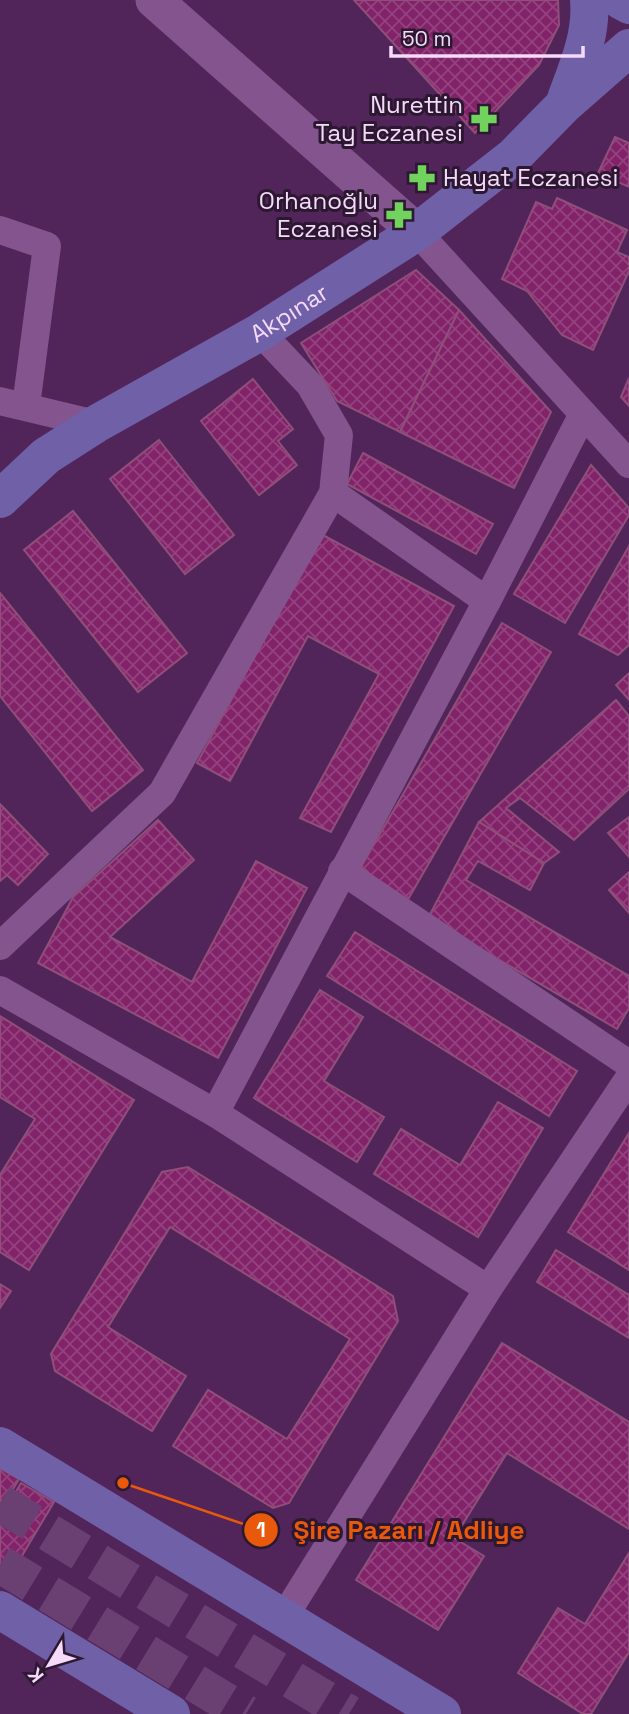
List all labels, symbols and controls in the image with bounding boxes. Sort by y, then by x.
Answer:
scale bar [391,14,584,58]
text: 50 m [402,25,452,52]
place label: Nurettin Tay Eczanesi [316,89,463,148]
pharmacy icon: Nurettin Tay Eczanesi [469,104,499,134]
place label: Hayat Eczanesi [443,162,618,193]
pharmacy icon: Hayat Eczanesi [407,163,437,193]
place label: Orhanoğlu Eczanesi [259,185,378,244]
pharmacy icon: Orhanoğlu Eczanesi [384,200,414,230]
street label: Akpınar [244,277,334,349]
callout: Şire Pazarı / Adliye [244,1506,538,1553]
text: Şire Pazarı / Adliye [293,1513,525,1547]
text: 1 [256,1516,266,1543]
north arrow [14,1630,84,1700]
text: K [22,1663,50,1688]

